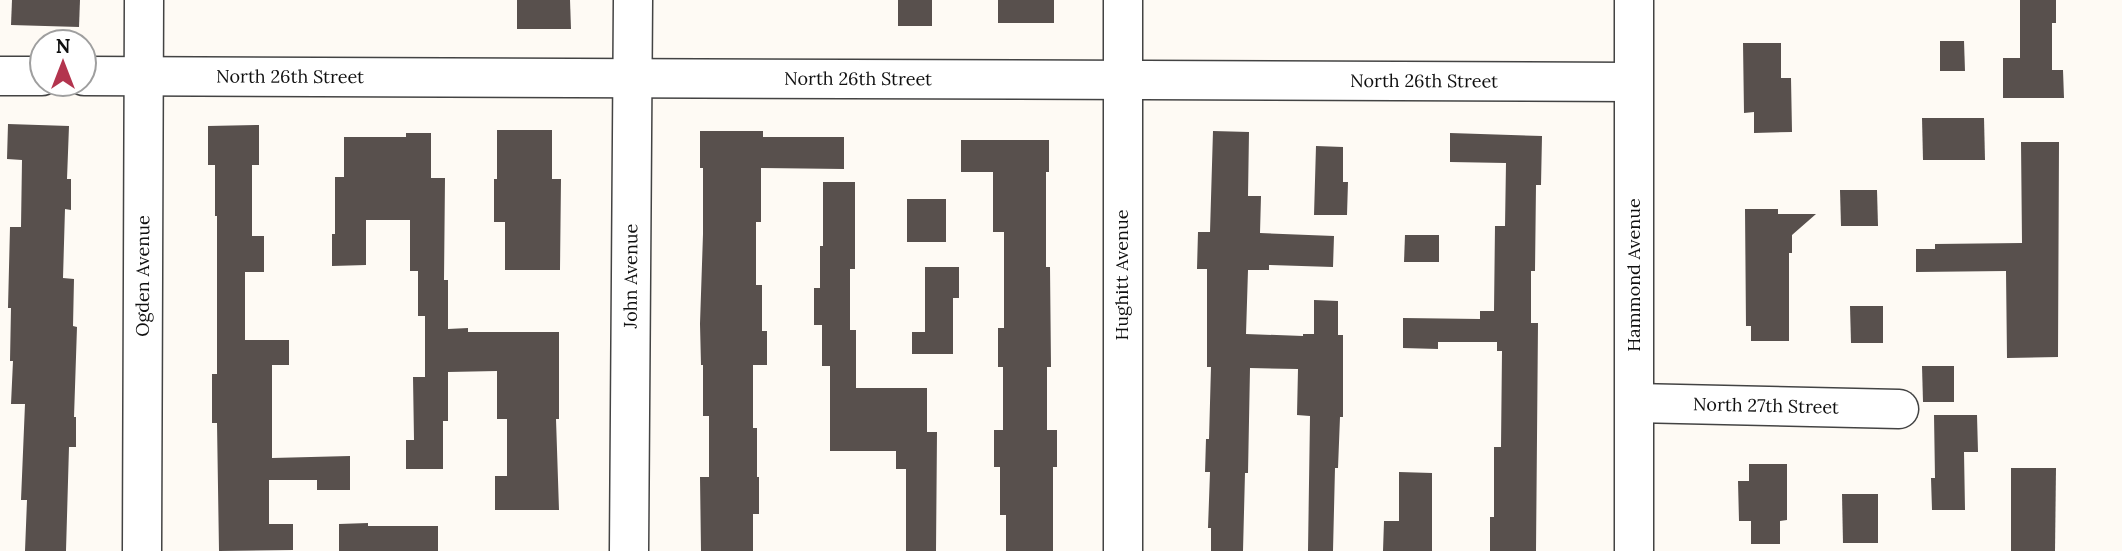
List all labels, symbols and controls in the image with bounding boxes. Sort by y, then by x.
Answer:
north arrow [28,28,98,98]
text: N [56,34,71,58]
street label: North 26th Street [216,65,364,88]
street label: North 26th Street [784,67,932,90]
street label: North 26th Street [1350,69,1498,92]
street label: Hammond Avenue [1622,198,1645,352]
street label: Hughitt Avenue [1110,209,1133,340]
street label: Ogden Avenue [131,215,154,337]
street label: John Avenue [619,223,642,329]
street label: North 27th Street [1693,392,1839,419]

